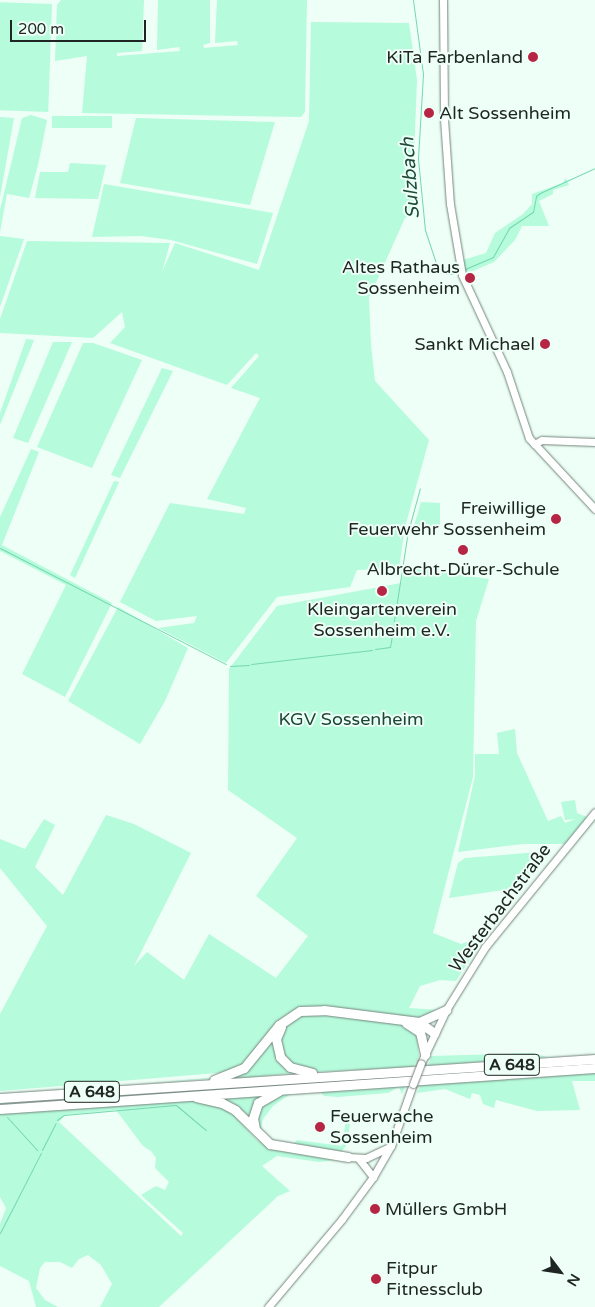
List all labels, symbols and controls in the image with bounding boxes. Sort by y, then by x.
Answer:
scale bar [12,10,149,42]
text: 200 m [18,20,64,38]
place label: KiTa Farbenland [386,46,523,68]
marker: KiTa Farbenland [527,51,539,63]
place label: Alt Sossenheim [439,102,571,124]
marker: Alt Sossenheim [423,107,435,119]
water label: Sulzbach [397,136,425,220]
place label: Altes Rathaus Sossenheim [342,257,460,300]
marker: Altes Rathaus Sossenheim [464,272,476,284]
place label: Sankt Michael [414,333,535,355]
marker: Sankt Michael [539,338,551,350]
place label: Freiwillige Feuerwehr Sossenheim [348,498,546,540]
marker: Freiwillige Feuerwehr Sossenheim [550,513,562,525]
marker: Albrecht-Dürer-Schule [457,544,469,556]
place label: Albrecht-Dürer-Schule [367,558,559,580]
marker: Kleingartenverein Sossenheim e.V. [376,585,388,597]
place label: Kleingartenverein Sossenheim e.V. [307,599,457,642]
park label: KGV Sossenheim [279,708,423,730]
street label: Westerbachstraße [445,839,555,977]
road number: A 648 [483,1052,541,1078]
road number: A 648 [63,1078,121,1106]
place label: Feuerwache Sossenheim [330,1106,433,1148]
marker: Feuerwache Sossenheim [314,1121,326,1133]
place label: Müllers GmbH [385,1198,507,1220]
marker: Müllers GmbH [369,1203,381,1215]
north arrow [535,1247,585,1297]
place label: Fitpur Fitnessclub [386,1258,483,1300]
text: N [563,1271,583,1289]
marker: Fitpur Fitnessclub [370,1273,382,1285]

